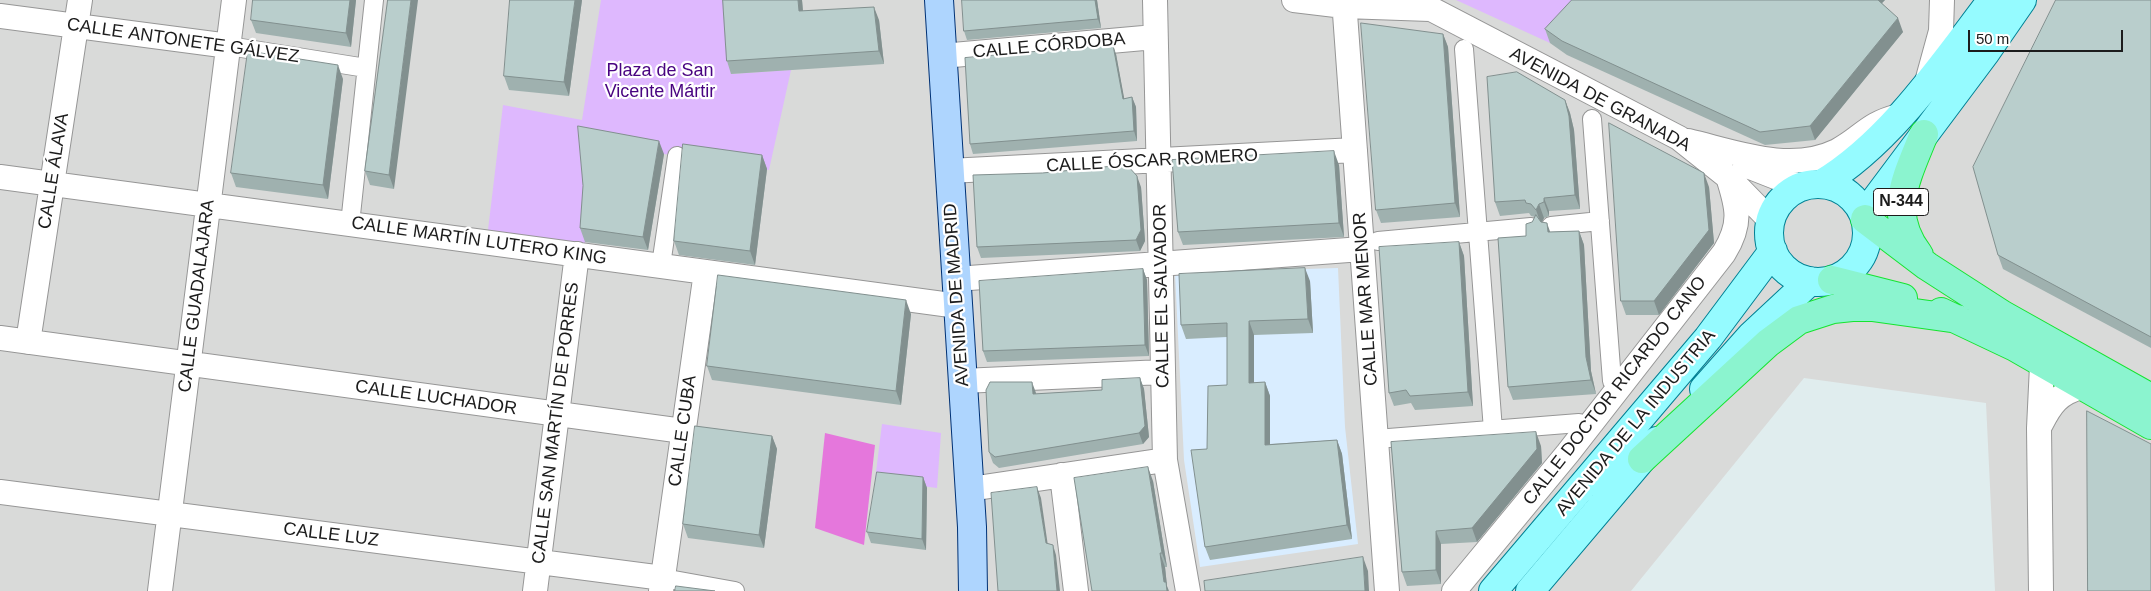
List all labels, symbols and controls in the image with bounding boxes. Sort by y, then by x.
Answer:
street label: CALLE ANTONETE GÁLVEZ [65,14,301,68]
scale bar [1971,20,2126,52]
street label: CALLE CÓRDOBA [972,29,1126,63]
text: 50 m [1976,30,2009,47]
street label: AVENIDA DE GRANADA [1506,43,1694,157]
park label: Plaza de San Vicente Mártir [605,60,715,102]
street label: CALLE ÁLAVA [34,111,74,231]
street label: CALLE ÓSCAR ROMERO [1046,145,1258,177]
road number: N-344 [1874,188,1928,216]
street label: CALLE GUADALAJARA [174,198,220,394]
street label: AVENIDA DE MADRID [940,203,974,387]
street label: CALLE EL SALVADOR [1150,204,1174,388]
street label: CALLE MAR MENOR [1349,211,1383,387]
street label: CALLE MARTÍN LUTERO KING [350,212,608,270]
street label: CALLE DOCTOR RICARDO CANO [1519,272,1711,510]
street label: CALLE SAN MARTÍN DE PORRES [528,281,584,565]
street label: AVENIDA DE LA INDUSTRIA [1552,325,1720,521]
street label: CALLE CUBA [665,374,701,488]
street label: CALLE LUCHADOR [354,376,518,420]
street label: CALLE LUZ [282,518,380,552]

